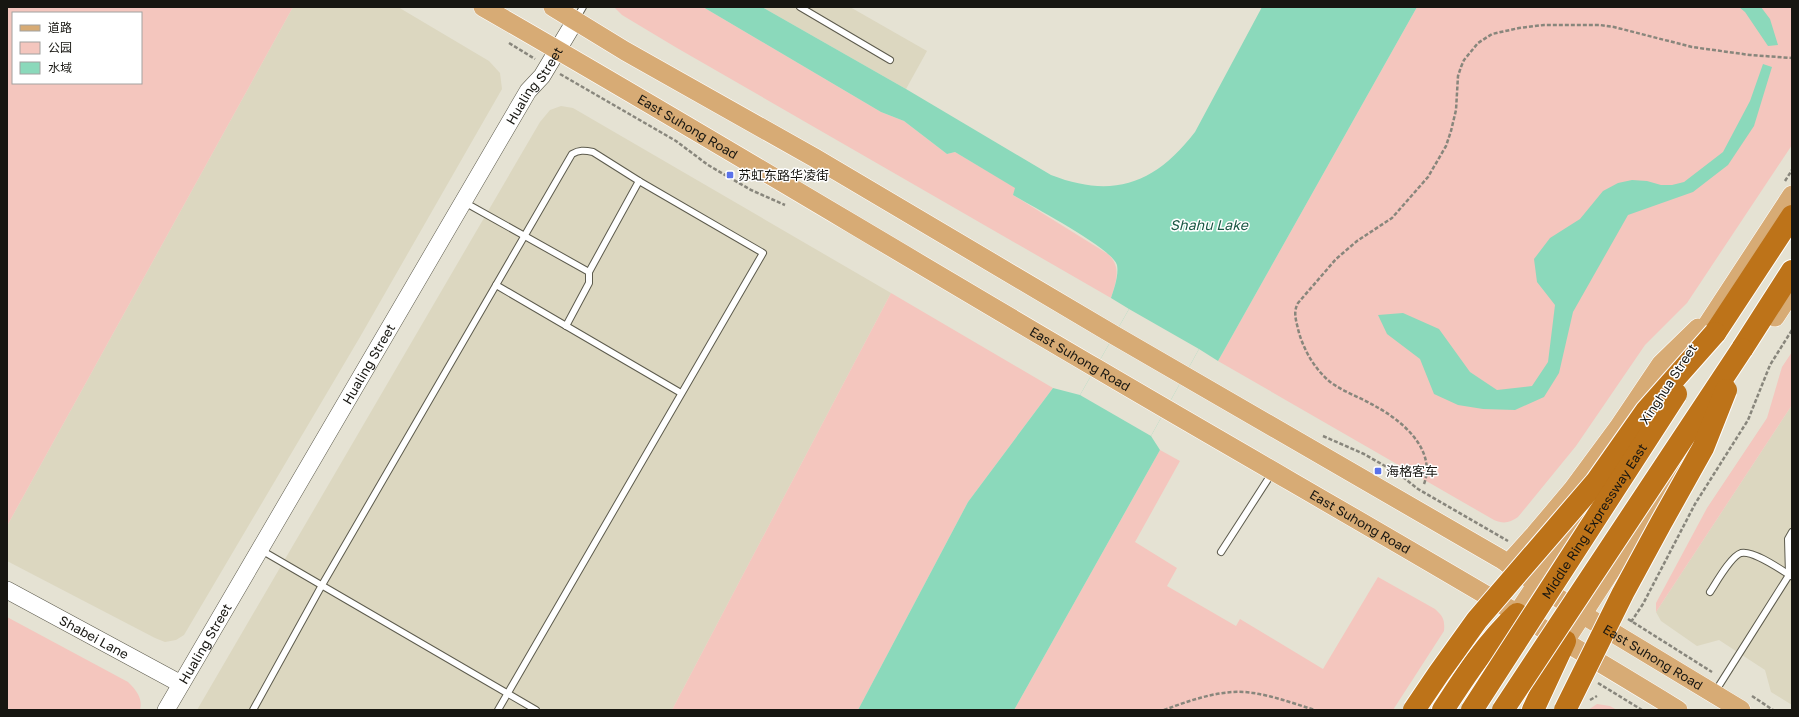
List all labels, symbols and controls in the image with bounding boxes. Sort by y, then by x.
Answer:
legend [12,12,142,84]
text: 道路 [48,20,72,35]
text: 公园 [48,40,72,55]
street label: Hualing Street [502,44,566,127]
text: 水域 [48,60,72,75]
street label: East Suhong Road [635,91,741,162]
place label: 苏虹东路华凌街 [738,167,829,183]
marker: 苏虹东路华凌街 [725,170,735,180]
water label: Shahu Lake [1170,216,1249,233]
street label: Hualing Street [339,321,398,407]
street label: East Suhong Road [1027,323,1133,394]
street label: Xinghua Street [1636,341,1700,427]
street label: Middle Ring Expressway East [1538,440,1650,602]
place label: 海格客车 [1386,463,1438,479]
marker: 海格客车 [1373,466,1383,476]
street label: East Suhong Road [1307,486,1413,557]
street label: Hualing Street [175,600,235,687]
street label: Shabei Lane [57,612,132,662]
street label: East Suhong Road [1600,621,1706,693]

